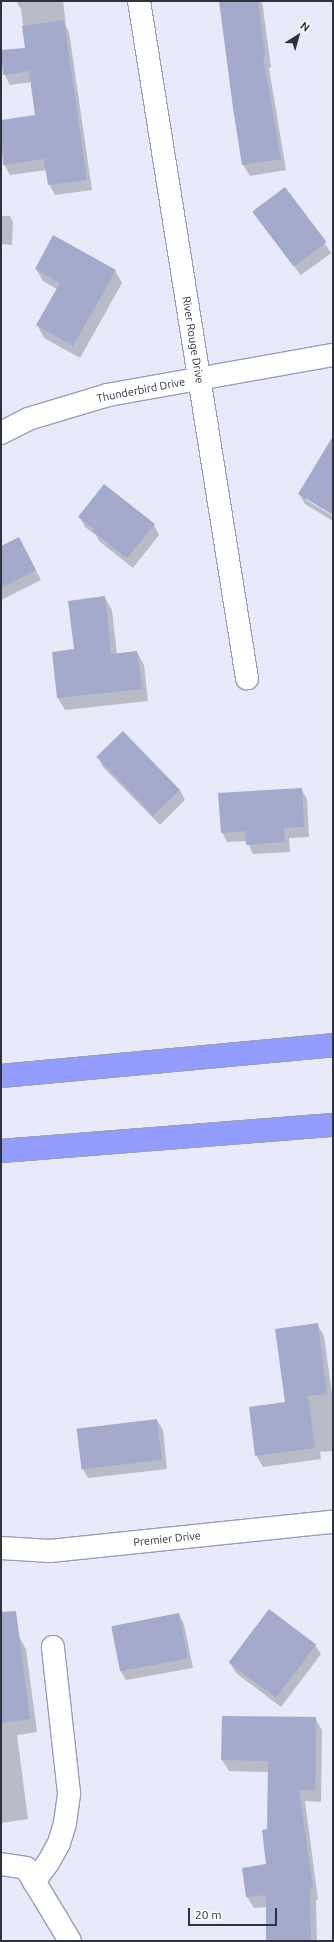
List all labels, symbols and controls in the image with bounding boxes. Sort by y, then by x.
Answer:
north arrow [278,16,318,56]
text: N [298,19,312,34]
street label: River Rouge Drive [180,295,206,385]
street label: Thunderbird Drive [96,375,186,405]
street label: Premier Drive [133,1529,201,1549]
scale bar [190,1900,279,1926]
text: 20 m [195,1908,222,1921]

